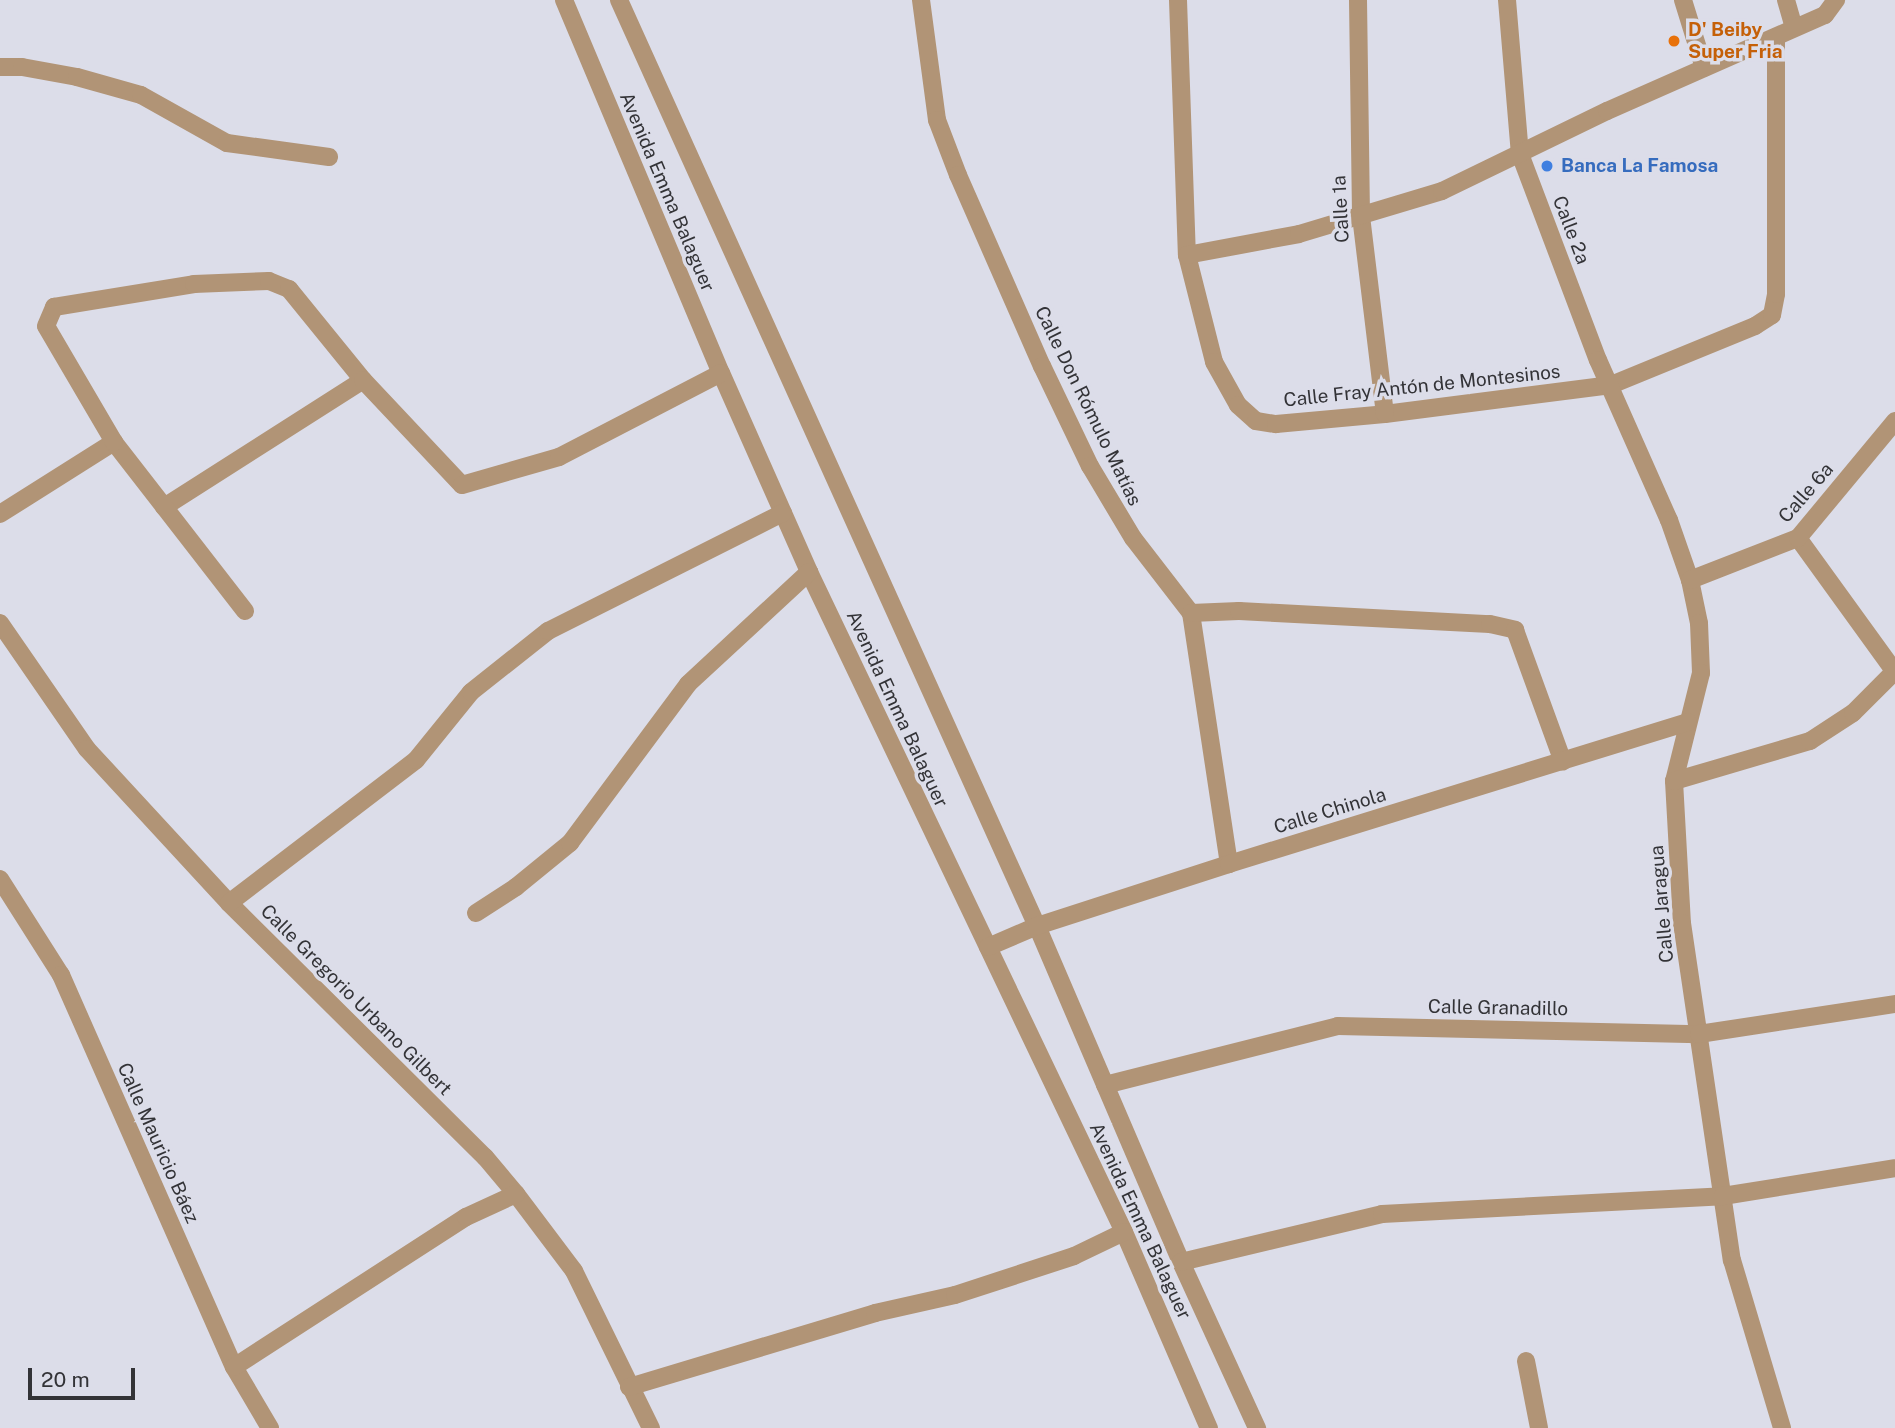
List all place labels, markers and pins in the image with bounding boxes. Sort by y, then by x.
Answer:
place label: D' Beiby Super Fria [1688,19,1782,63]
marker: D' Beiby Super Fria [1666,33,1682,49]
place label: Banca La Famosa [1561,155,1718,177]
marker: Banca La Famosa [1539,158,1555,174]

